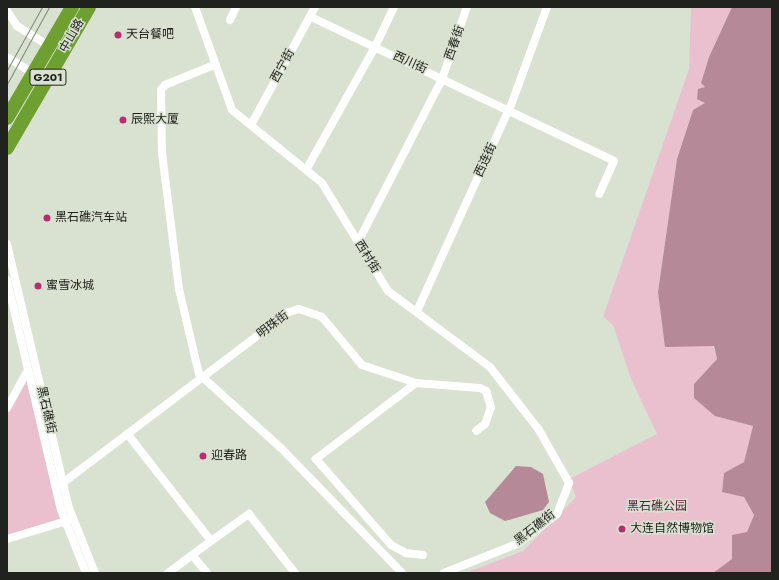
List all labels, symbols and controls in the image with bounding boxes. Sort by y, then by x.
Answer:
street label: 中山路 [57,17,87,55]
street label: 西春街 [442,24,468,62]
place label: 天台餐吧 [126,28,174,42]
marker: 天台餐吧 [113,30,123,40]
street label: 西宁街 [268,47,298,85]
street label: 西川街 [391,49,429,77]
road number: G201 [29,68,67,86]
place label: 辰熙大厦 [131,113,179,127]
marker: 辰熙大厦 [118,115,128,125]
street label: 西连街 [472,141,500,179]
place label: 黑石礁汽车站 [55,211,127,225]
marker: 黑石礁汽车站 [42,213,52,223]
street label: 西村街 [351,238,383,276]
place label: 蜜雪冰城 [46,279,94,293]
marker: 蜜雪冰城 [33,281,43,291]
street label: 明珠街 [254,308,292,342]
street label: 黑石礁街 [34,385,58,435]
place label: 迎春路 [211,449,247,463]
marker: 迎春路 [198,451,208,461]
park label: 黑石礁公园 [627,500,687,514]
street label: 黑石礁街 [512,508,558,548]
place label: 大连自然博物馆 [630,522,714,536]
marker: 大连自然博物馆 [617,524,627,534]

